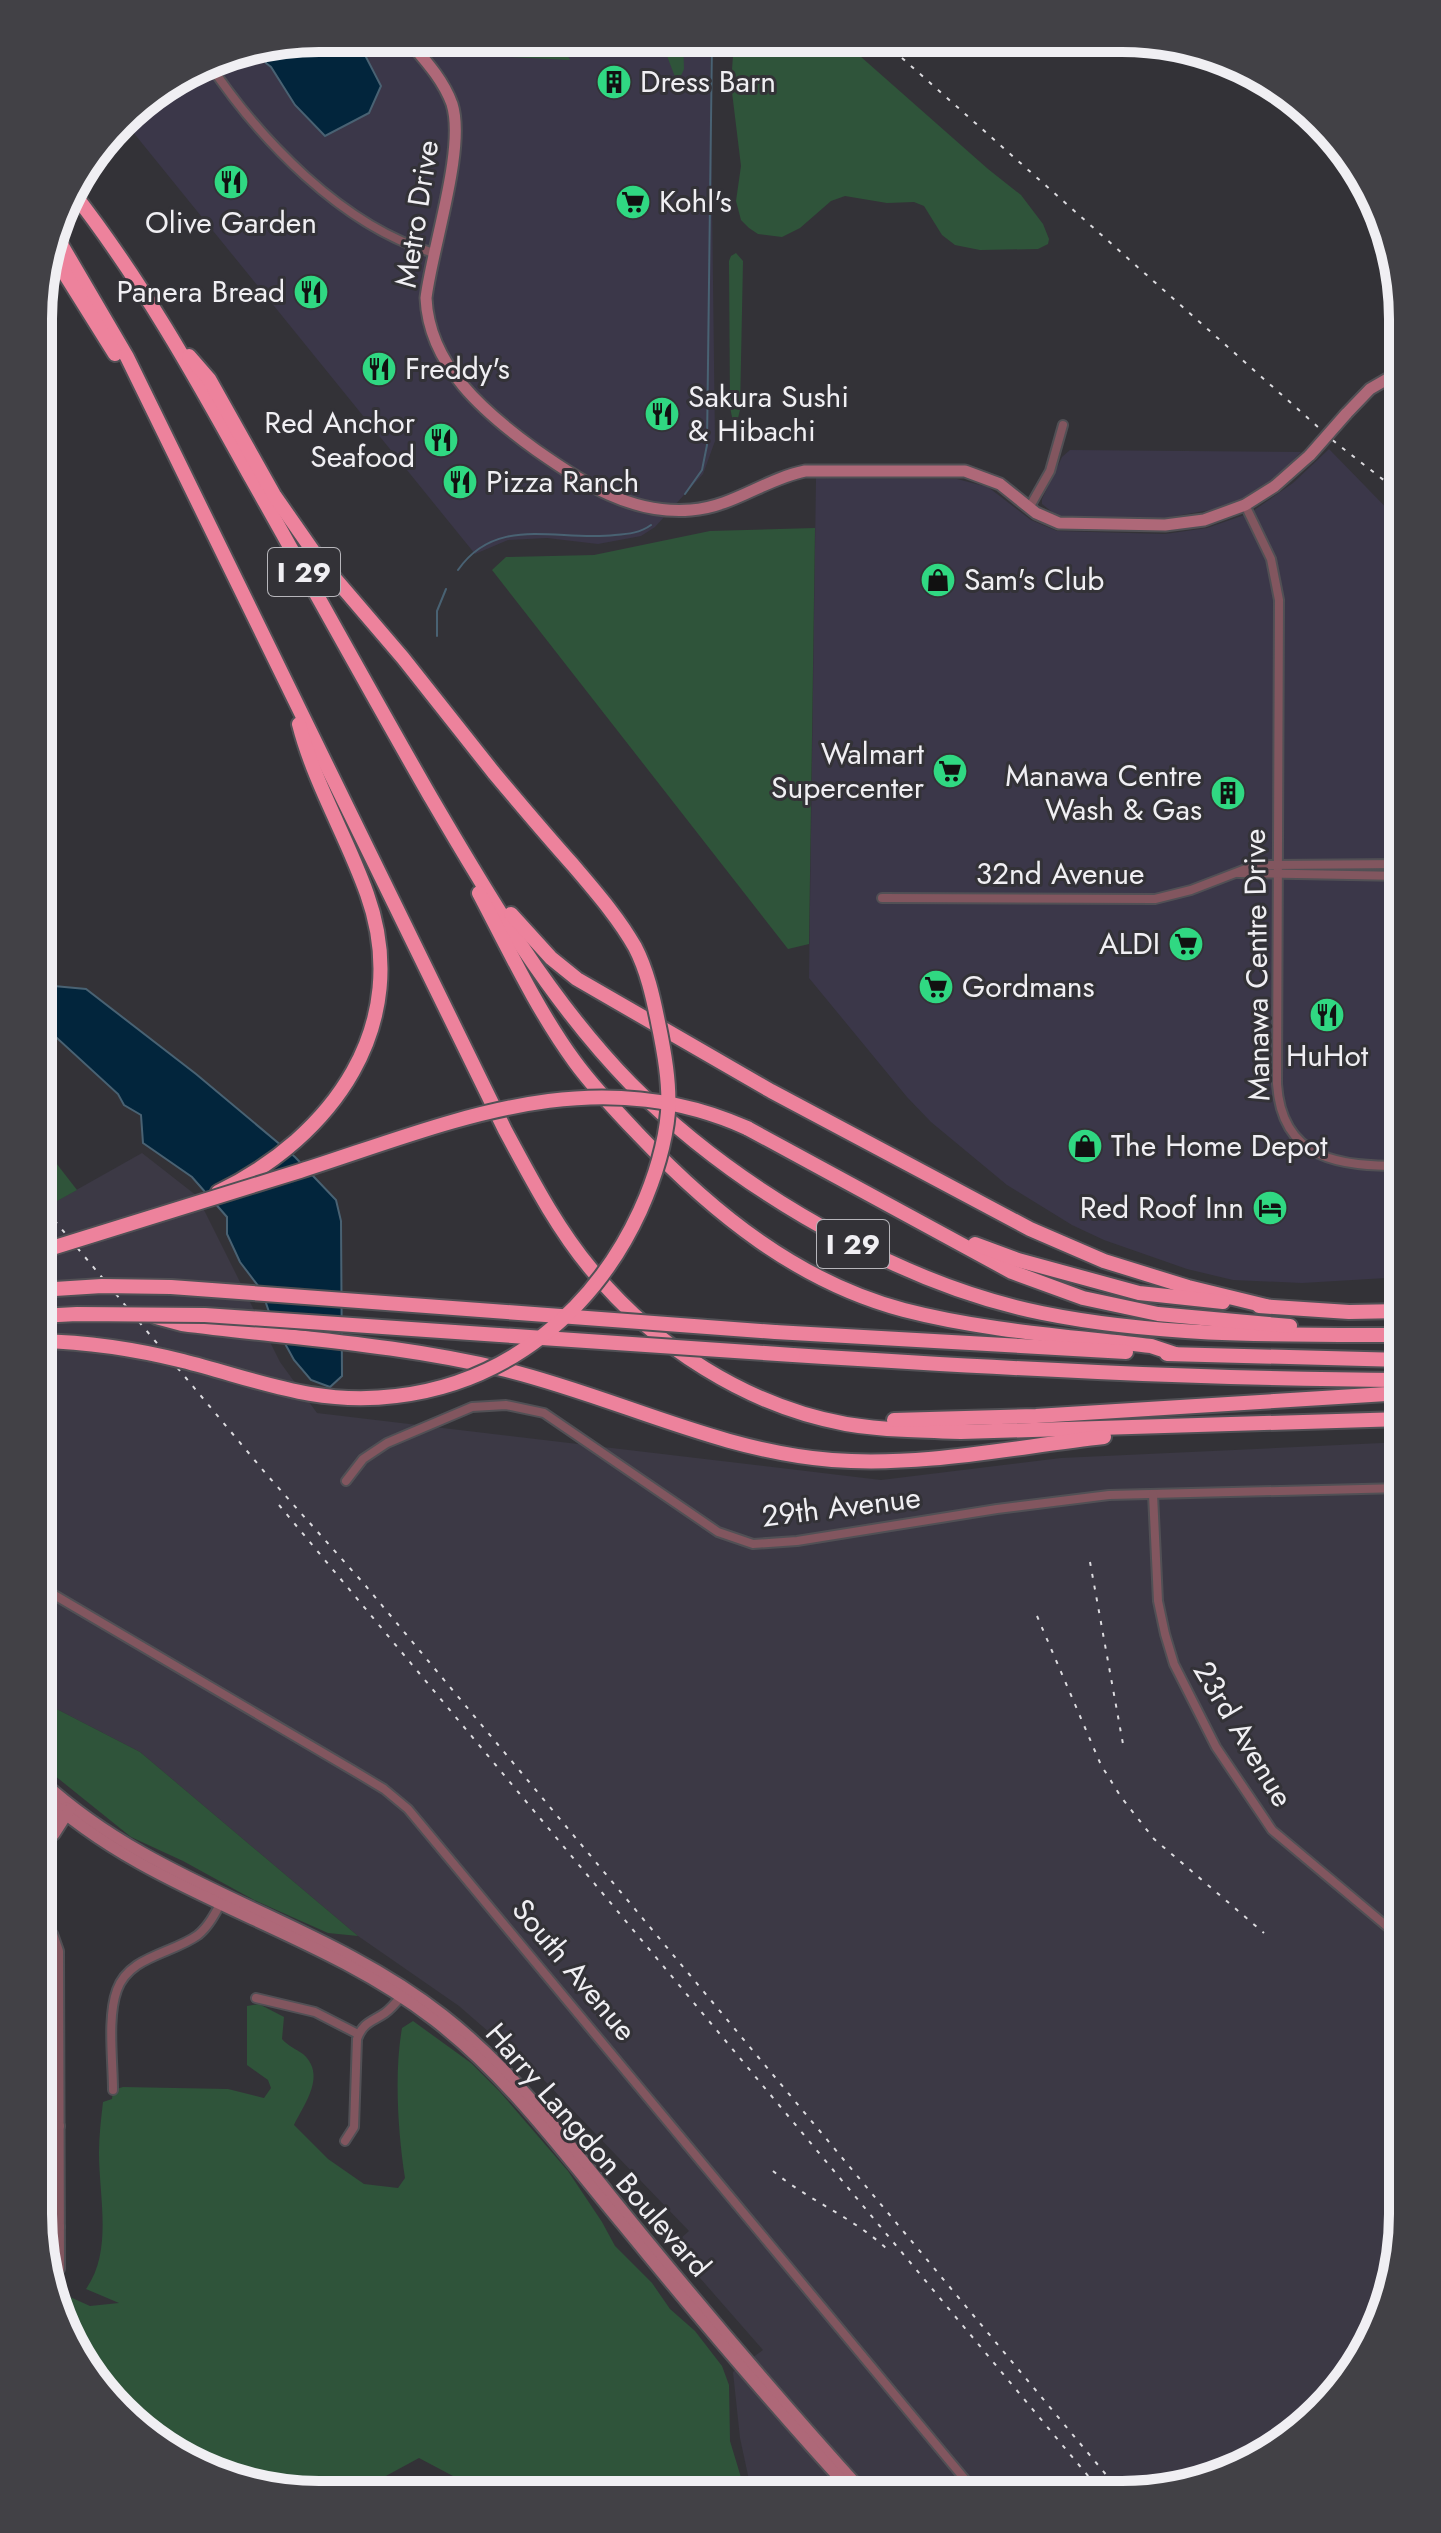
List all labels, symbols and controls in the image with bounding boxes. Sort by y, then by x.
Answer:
place label: Dress Barn [640,60,776,103]
building icon: Dress Barn [595,63,633,101]
street label: Metro Drive [384,137,449,291]
restaurant icon: Olive Garden [212,163,250,201]
place label: Kohl's [659,180,732,223]
supermarket icon: Kohl's [614,183,652,221]
place label: Olive Garden [145,201,317,244]
place label: Panera Bread [117,270,285,313]
restaurant icon: Panera Bread [292,273,330,311]
place label: Freddy's [405,347,510,390]
restaurant icon: Freddy's [360,350,398,388]
place label: Sakura Sushi & Hibachi [688,375,849,452]
restaurant icon: Sakura Sushi & Hibachi [643,395,681,433]
place label: Red Anchor Seafood [264,401,416,478]
restaurant icon: Red Anchor Seafood [422,421,460,459]
place label: Pizza Ranch [486,460,639,503]
restaurant icon: Pizza Ranch [441,463,479,501]
road number: I 29 [268,548,340,596]
place label: Sam's Club [964,558,1104,601]
shop icon: Sam's Club [919,561,957,599]
place label: Walmart Supercenter [771,732,925,809]
supermarket icon: Walmart Supercenter [931,752,969,790]
place label: Manawa Centre Wash & Gas [1005,754,1202,831]
building icon: Manawa Centre Wash & Gas [1209,774,1247,812]
street label: Manawa Centre Drive [1233,828,1280,1102]
street label: 32nd Avenue [976,852,1144,895]
place label: ALDI [1099,922,1160,965]
supermarket icon: ALDI [1167,925,1205,963]
place label: Gordmans [962,965,1095,1008]
supermarket icon: Gordmans [917,968,955,1006]
restaurant icon: HuHot [1308,996,1346,1034]
place label: HuHot [1286,1034,1369,1077]
place label: The Home Depot [1111,1124,1328,1167]
shop icon: The Home Depot [1066,1127,1104,1165]
place label: Red Roof Inn [1080,1186,1244,1229]
hotel icon: Red Roof Inn [1251,1189,1289,1227]
road number: I 29 [817,1220,889,1268]
street label: 29th Avenue [759,1475,923,1538]
street label: 23rd Avenue [1183,1653,1304,1815]
street label: South Avenue [502,1889,647,2050]
street label: Harry Langdon Boulevard [476,2013,721,2286]

